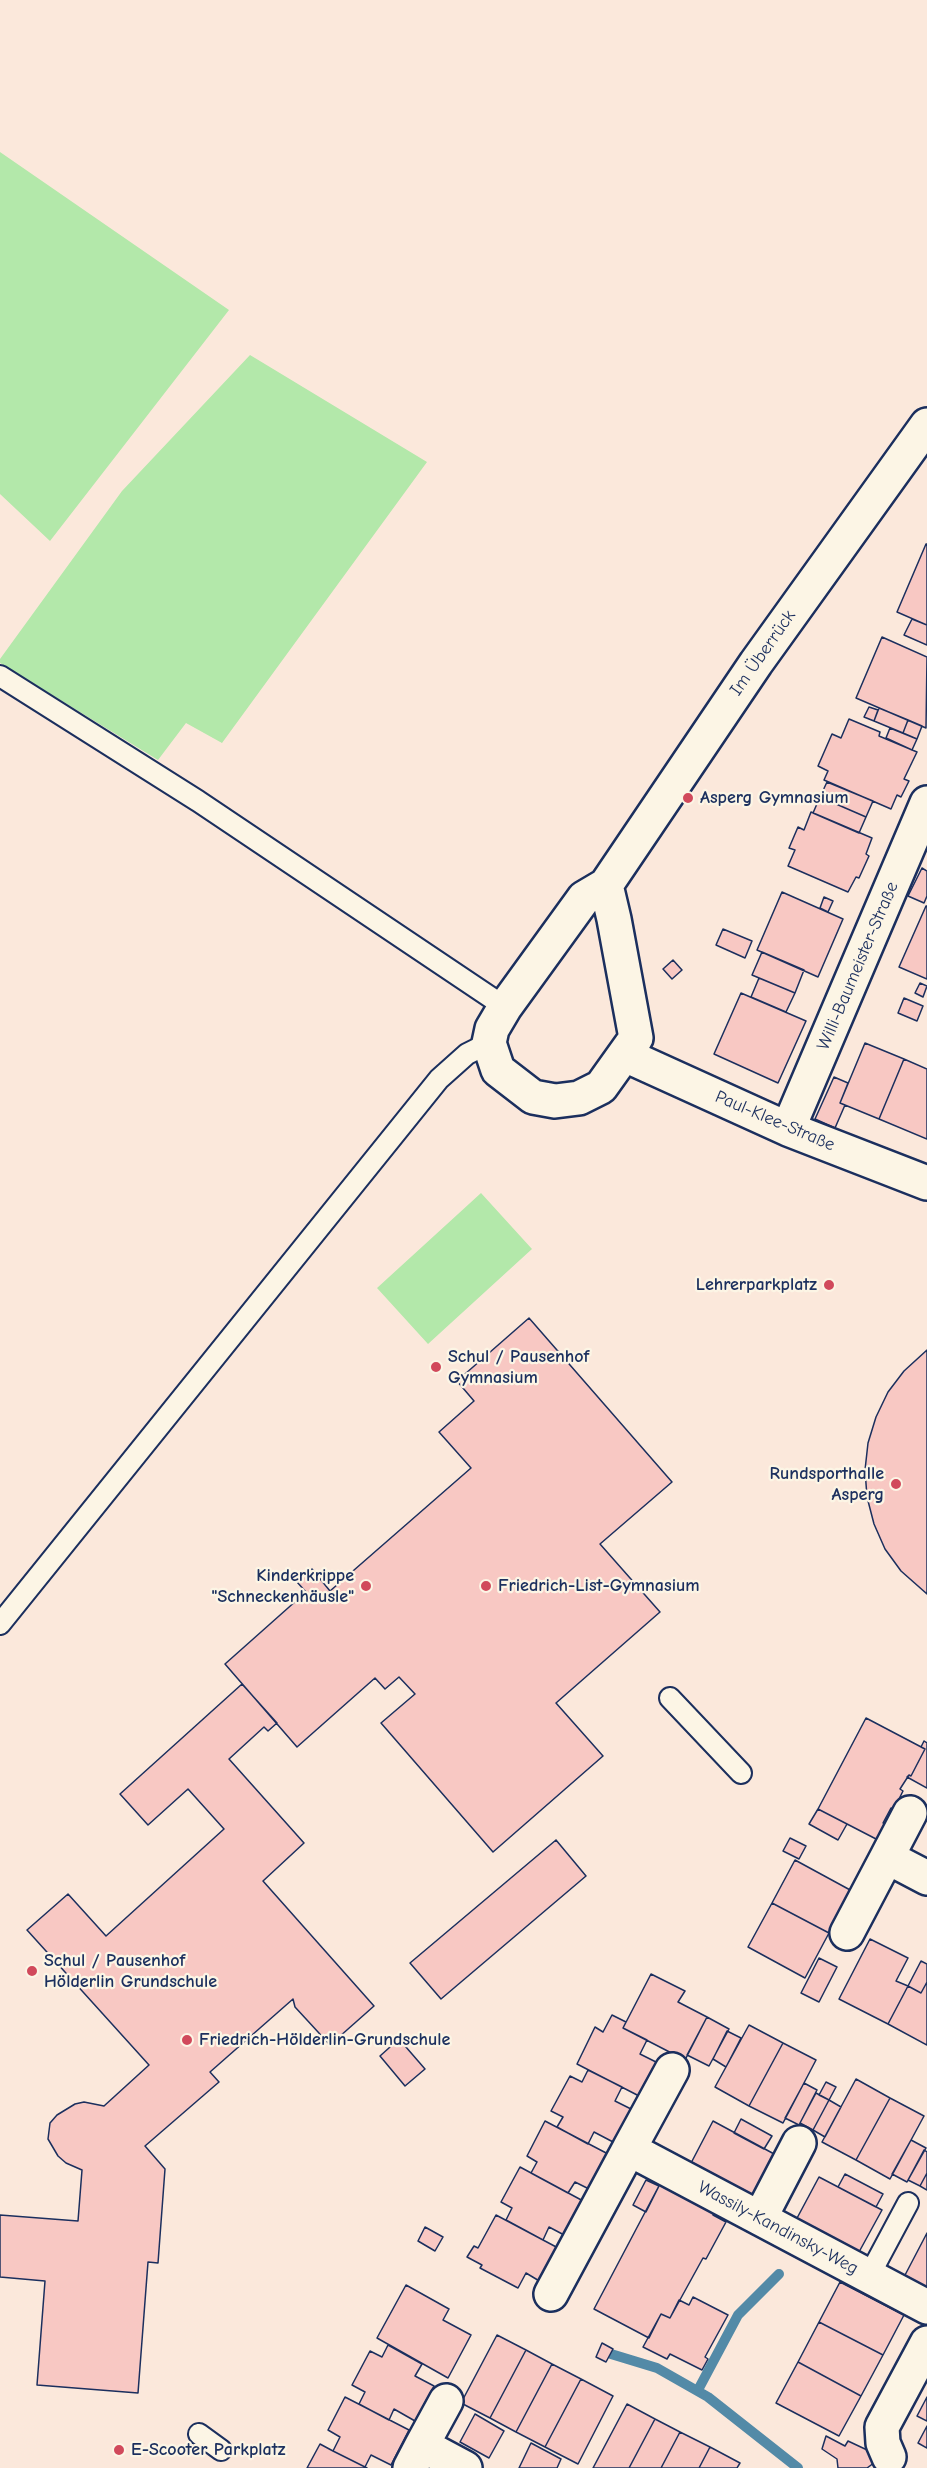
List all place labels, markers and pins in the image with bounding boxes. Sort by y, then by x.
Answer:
place label: Asperg Gymnasium [700,787,849,809]
marker: Asperg Gymnasium [681,791,695,805]
place label: Lehrerparkplatz [696,1274,817,1296]
marker: Lehrerparkplatz [822,1278,836,1292]
place label: Schul / Pausenhof Gymnasium [448,1346,589,1388]
marker: Schul / Pausenhof Gymnasium [429,1360,443,1374]
place label: Rundsporthalle Asperg [770,1463,884,1506]
marker: Rundsporthalle Asperg [889,1477,903,1491]
place label: Kinderkrippe "Schneckenhäusle" [212,1565,354,1608]
place label: Friedrich-List-Gymnasium [498,1575,700,1597]
marker: Kinderkrippe "Schneckenhäusle" [359,1579,373,1593]
marker: Friedrich-List-Gymnasium [479,1579,493,1593]
place label: Schul / Pausenhof Hölderlin Grundschule [44,1950,217,1992]
marker: Schul / Pausenhof Hölderlin Grundschule [25,1964,39,1978]
place label: Friedrich-Hölderlin-Grundschule [199,2029,450,2051]
marker: Friedrich-Hölderlin-Grundschule [180,2033,194,2047]
place label: E-Scooter Parkplatz [131,2439,285,2461]
marker: E-Scooter Parkplatz [112,2443,126,2457]

